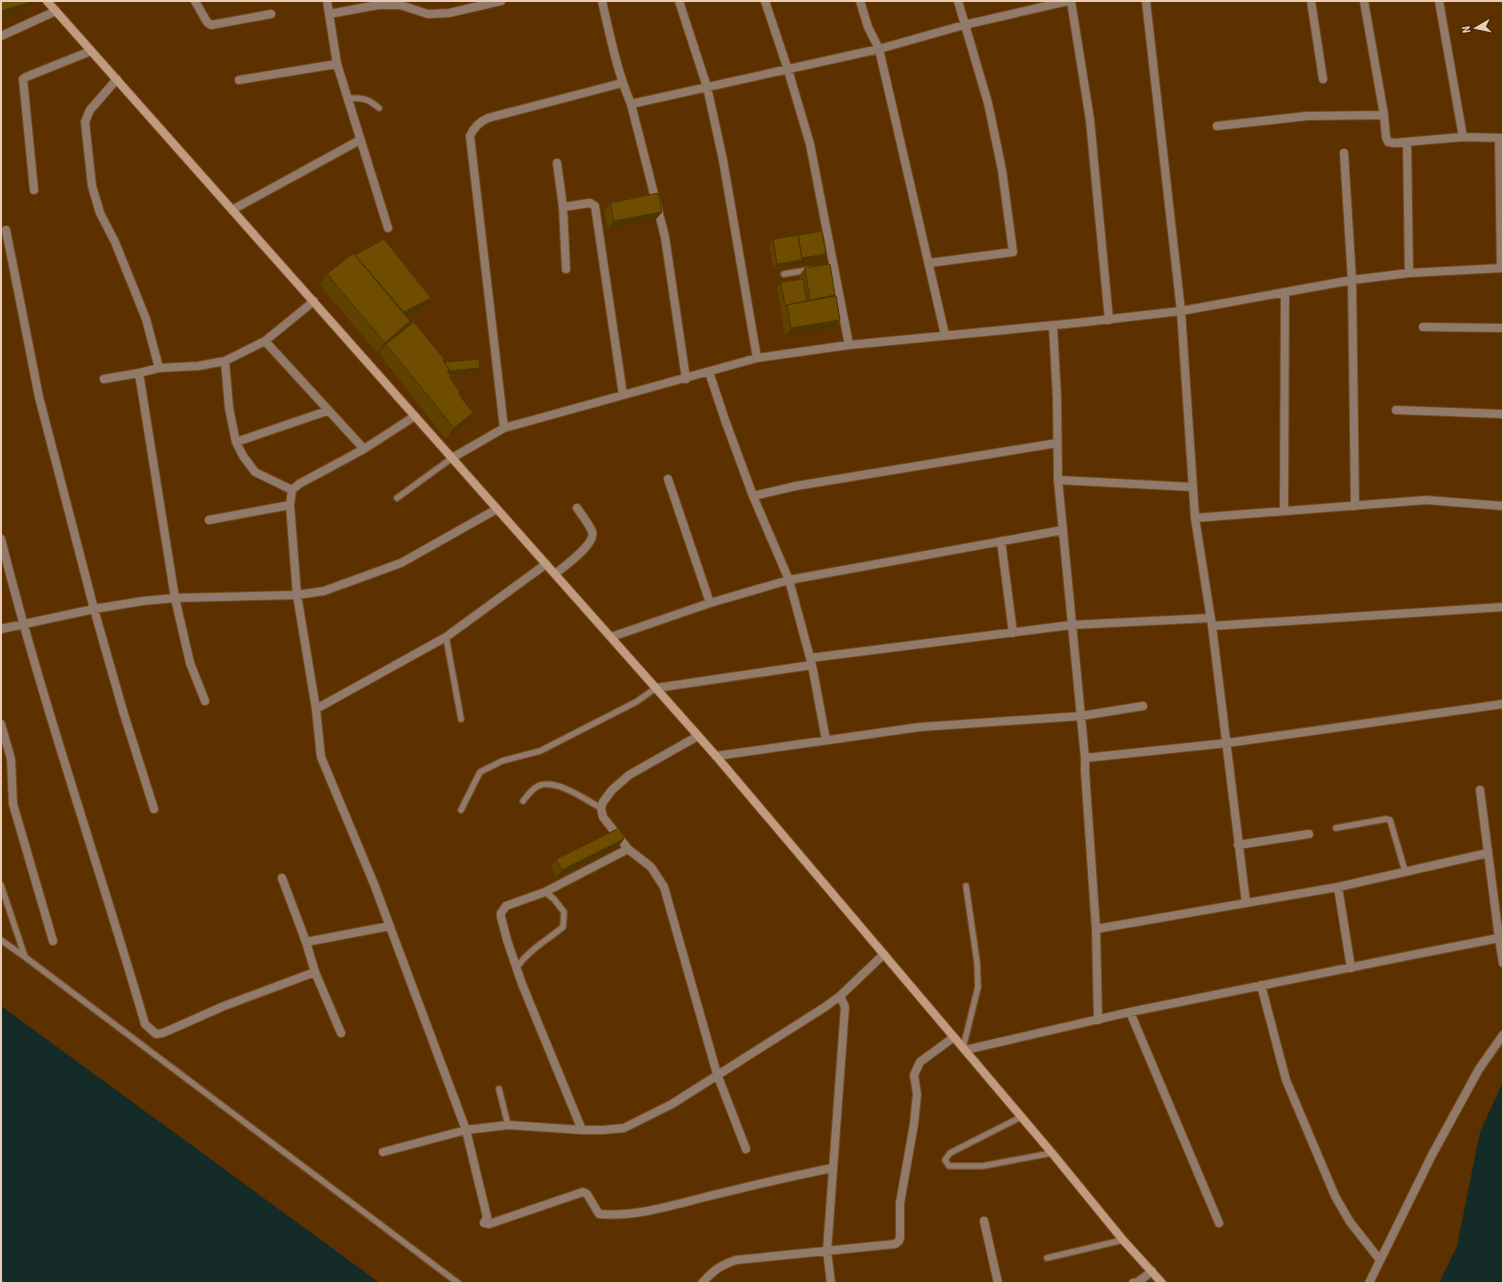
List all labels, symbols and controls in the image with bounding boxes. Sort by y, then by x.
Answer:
north arrow [1456,8,1496,48]
text: N [1460,25,1474,34]

